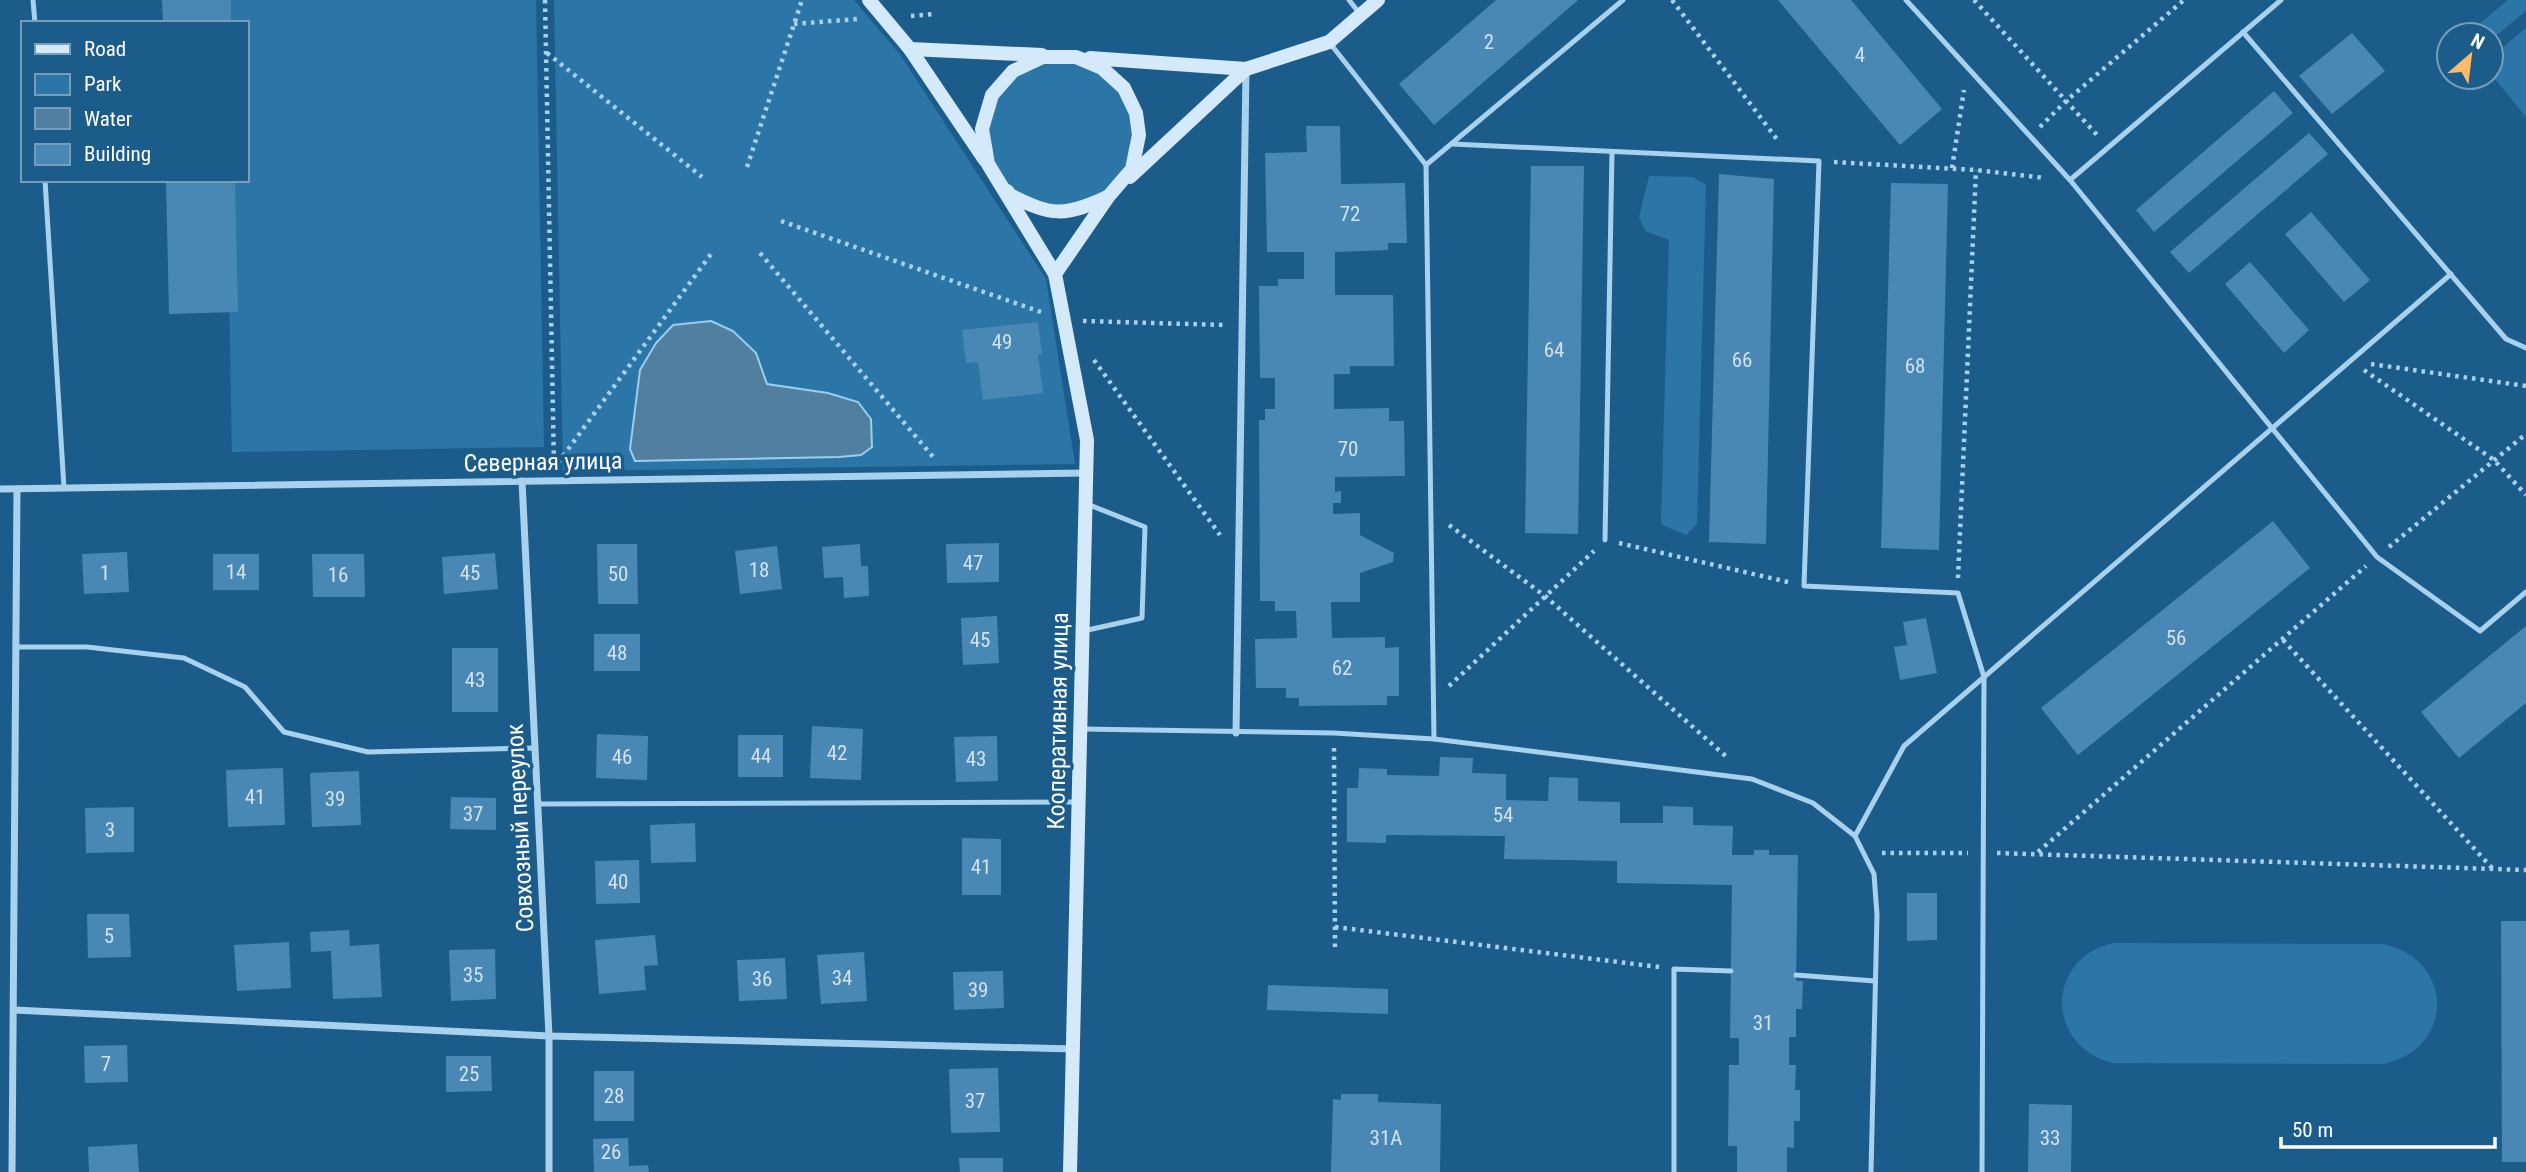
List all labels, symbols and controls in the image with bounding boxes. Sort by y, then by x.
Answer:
legend [21,21,248,182]
north arrow [2435,21,2505,91]
text: N [2467,29,2488,54]
house number: 2 [1484,30,1494,54]
text: Road [84,37,126,61]
house number: 4 [1855,43,1865,67]
text: Park [84,72,122,96]
text: Water [84,107,132,131]
text: Building [84,142,151,166]
house number: 72 [1340,202,1360,226]
house number: 49 [992,330,1012,354]
house number: 64 [1544,338,1564,362]
house number: 66 [1732,348,1752,372]
house number: 68 [1905,354,1925,378]
house number: 70 [1338,437,1358,461]
street label: Северная улица [463,447,623,477]
house number: 47 [963,551,983,575]
house number: 18 [749,558,769,582]
house number: 14 [226,560,246,584]
house number: 1 [100,561,110,585]
house number: 45 [460,561,480,585]
house number: 50 [608,562,628,586]
house number: 16 [328,563,348,587]
street label: Кооперативная улица [1042,612,1074,830]
house number: 56 [2166,626,2186,650]
house number: 45 [970,628,990,652]
house number: 48 [607,641,627,665]
house number: 62 [1332,656,1352,680]
house number: 43 [465,668,485,692]
street label: Совхозный переулок [501,723,539,933]
house number: 42 [827,741,847,765]
house number: 44 [751,744,771,768]
house number: 46 [612,745,632,769]
house number: 43 [966,747,986,771]
house number: 41 [245,785,265,809]
house number: 39 [325,787,345,811]
house number: 37 [463,802,483,826]
house number: 54 [1493,803,1513,827]
house number: 3 [105,818,115,842]
house number: 41 [971,855,991,879]
house number: 40 [608,870,628,894]
house number: 5 [104,924,114,948]
house number: 35 [463,963,483,987]
house number: 34 [832,966,852,990]
house number: 36 [752,967,772,991]
house number: 39 [968,978,988,1002]
house number: 31 [1753,1011,1773,1035]
house number: 7 [101,1052,111,1076]
house number: 25 [459,1062,479,1086]
house number: 28 [604,1084,624,1108]
house number: 37 [965,1089,985,1113]
scale bar [2281,1106,2494,1150]
text: 50 m [2292,1118,2333,1142]
house number: 31А [1370,1126,1402,1150]
house number: 33 [2040,1126,2060,1150]
house number: 26 [601,1140,621,1164]

